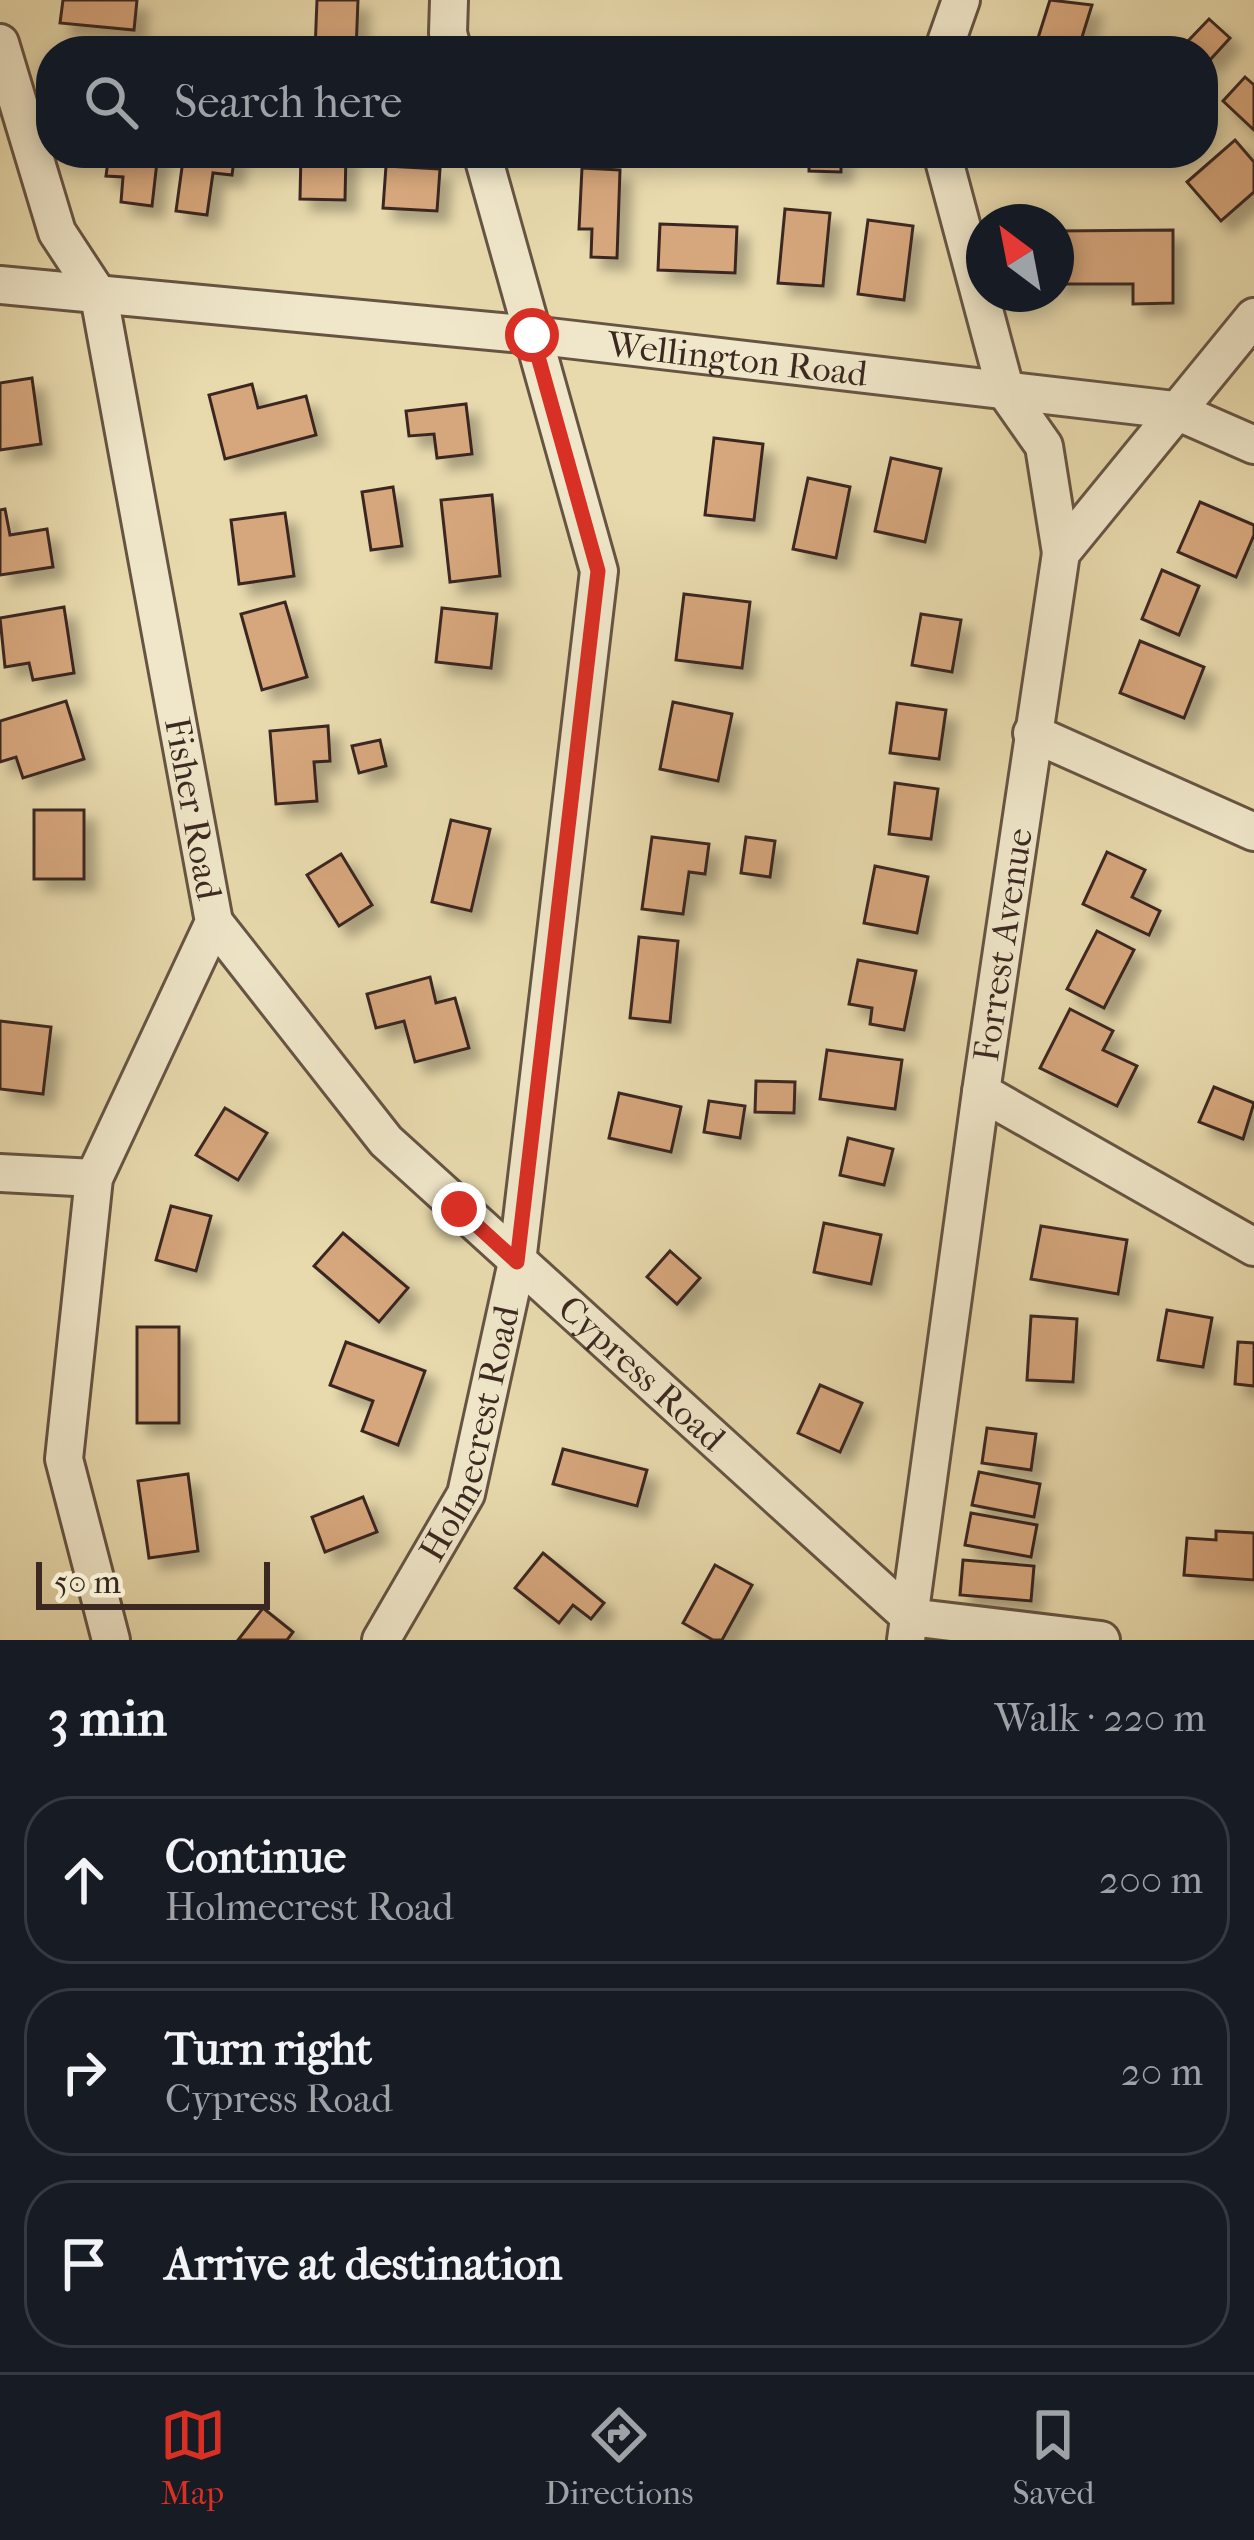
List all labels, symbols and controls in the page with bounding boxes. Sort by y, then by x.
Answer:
search box [36,36,1218,168]
icon: search [78,69,144,135]
text: Search here [174,76,402,129]
north arrow [966,204,1074,312]
route start [505,308,559,362]
street label: Wellington Road [604,323,870,395]
street label: Fisher Road [156,714,231,903]
street label: Forrest Avenue [965,825,1041,1064]
route end [432,1182,486,1236]
street label: Cypress Road [550,1287,734,1460]
street label: Holmecrest Road [411,1301,528,1569]
scale bar [36,1556,270,1609]
text: 50 m [54,1563,121,1602]
text: 3 min [48,1688,167,1748]
text: Walk · 220 m [994,1695,1206,1741]
text: Continue [165,1831,346,1884]
icon: ahead [51,1847,117,1913]
text: 200 m [1099,1857,1203,1903]
text: Holmecrest Road [165,1884,454,1930]
text: Turn right [165,2023,372,2076]
icon: right [51,2039,117,2105]
text: 20 m [1121,2049,1203,2095]
text: Cypress Road [165,2076,393,2122]
icon: arrive [51,2231,117,2297]
text: Arrive at destination [165,2238,562,2291]
tab: Map [160,2402,226,2513]
tab: Directions [545,2402,693,2513]
tab: Saved [1013,2402,1094,2513]

